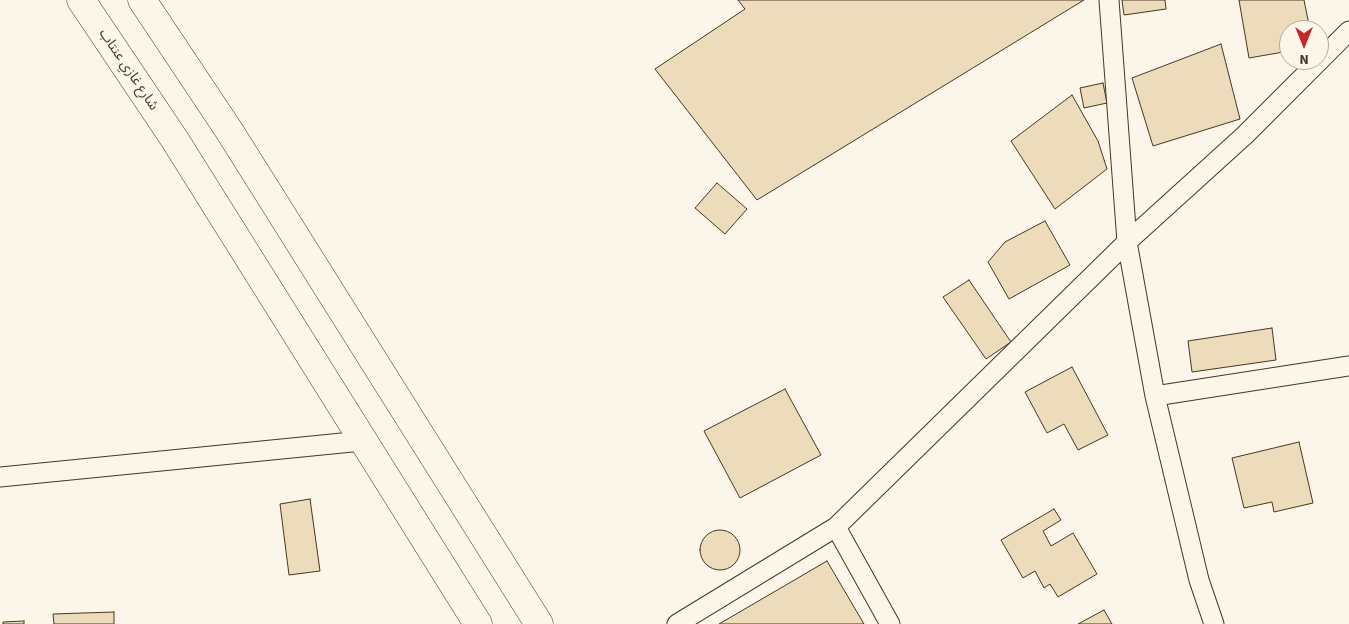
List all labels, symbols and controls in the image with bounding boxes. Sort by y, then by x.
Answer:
north arrow [1279,20,1329,70]
street label: شارع غازي عنتاب [95,26,161,114]
text: N [1299,49,1309,69]

